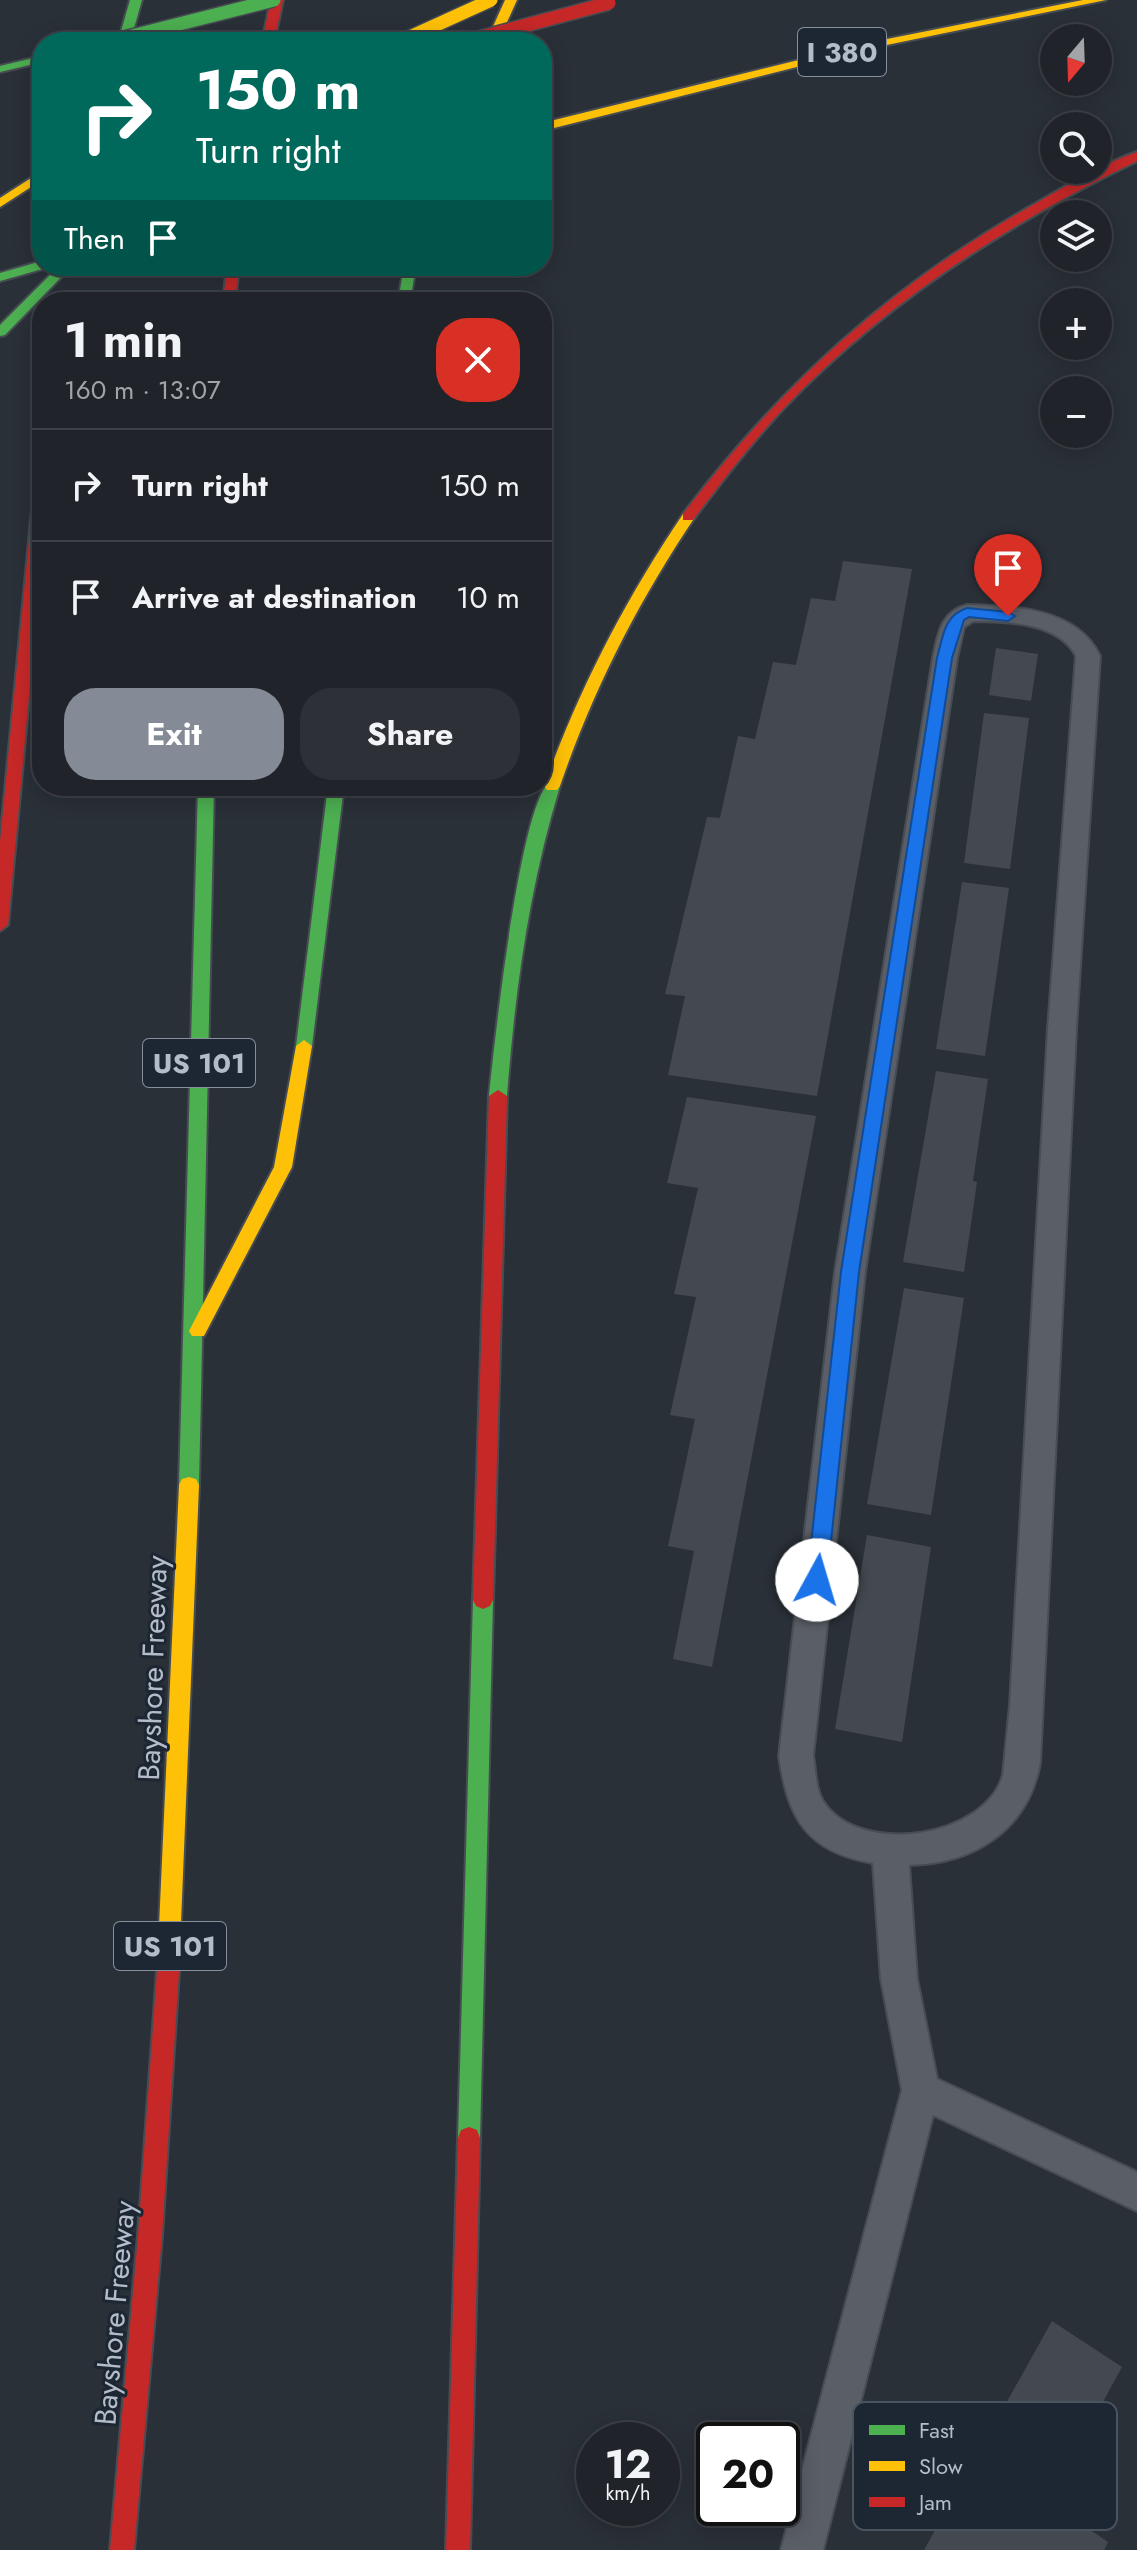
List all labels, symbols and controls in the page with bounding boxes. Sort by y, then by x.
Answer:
north arrow [1040,24,1112,96]
map controls [1040,24,1112,448]
road number: I 380 [798,28,886,76]
text: 150 m [196,49,360,130]
icon: right [64,64,168,168]
button: search [1040,112,1112,184]
text: Turn right [196,124,341,176]
button: layers [1040,200,1112,272]
icon: arrive [141,216,185,260]
text: Then [64,217,125,260]
button: + [1040,288,1112,360]
text: 1 min [64,306,183,375]
button: close [436,318,520,402]
text: 160 m · 13:07 [64,371,221,409]
button: − [1040,376,1112,448]
icon: right [64,463,108,507]
text: Turn right [132,464,268,507]
text: 150 m [439,464,520,507]
pin [974,534,1042,616]
icon: arrive [986,546,1030,590]
icon: arrive [64,575,108,619]
text: Arrive at destination [132,576,417,619]
text: 10 m [456,576,520,619]
button: Exit [64,688,284,780]
button: Share [300,688,520,780]
road number: US 101 [143,1039,255,1087]
position arrow [775,1538,859,1622]
street label: Bayshore Freeway [127,1554,178,1781]
road number: US 101 [114,1922,226,1970]
street label: Bayshore Freeway [83,2198,146,2427]
legend [853,2402,1117,2530]
text: Fast [919,2414,955,2446]
speed limit sign: 20 [696,2422,800,2526]
text: 12 [605,2435,651,2493]
text: Slow [919,2450,963,2482]
text: km/h [605,2479,651,2508]
text: Jam [916,2486,952,2518]

